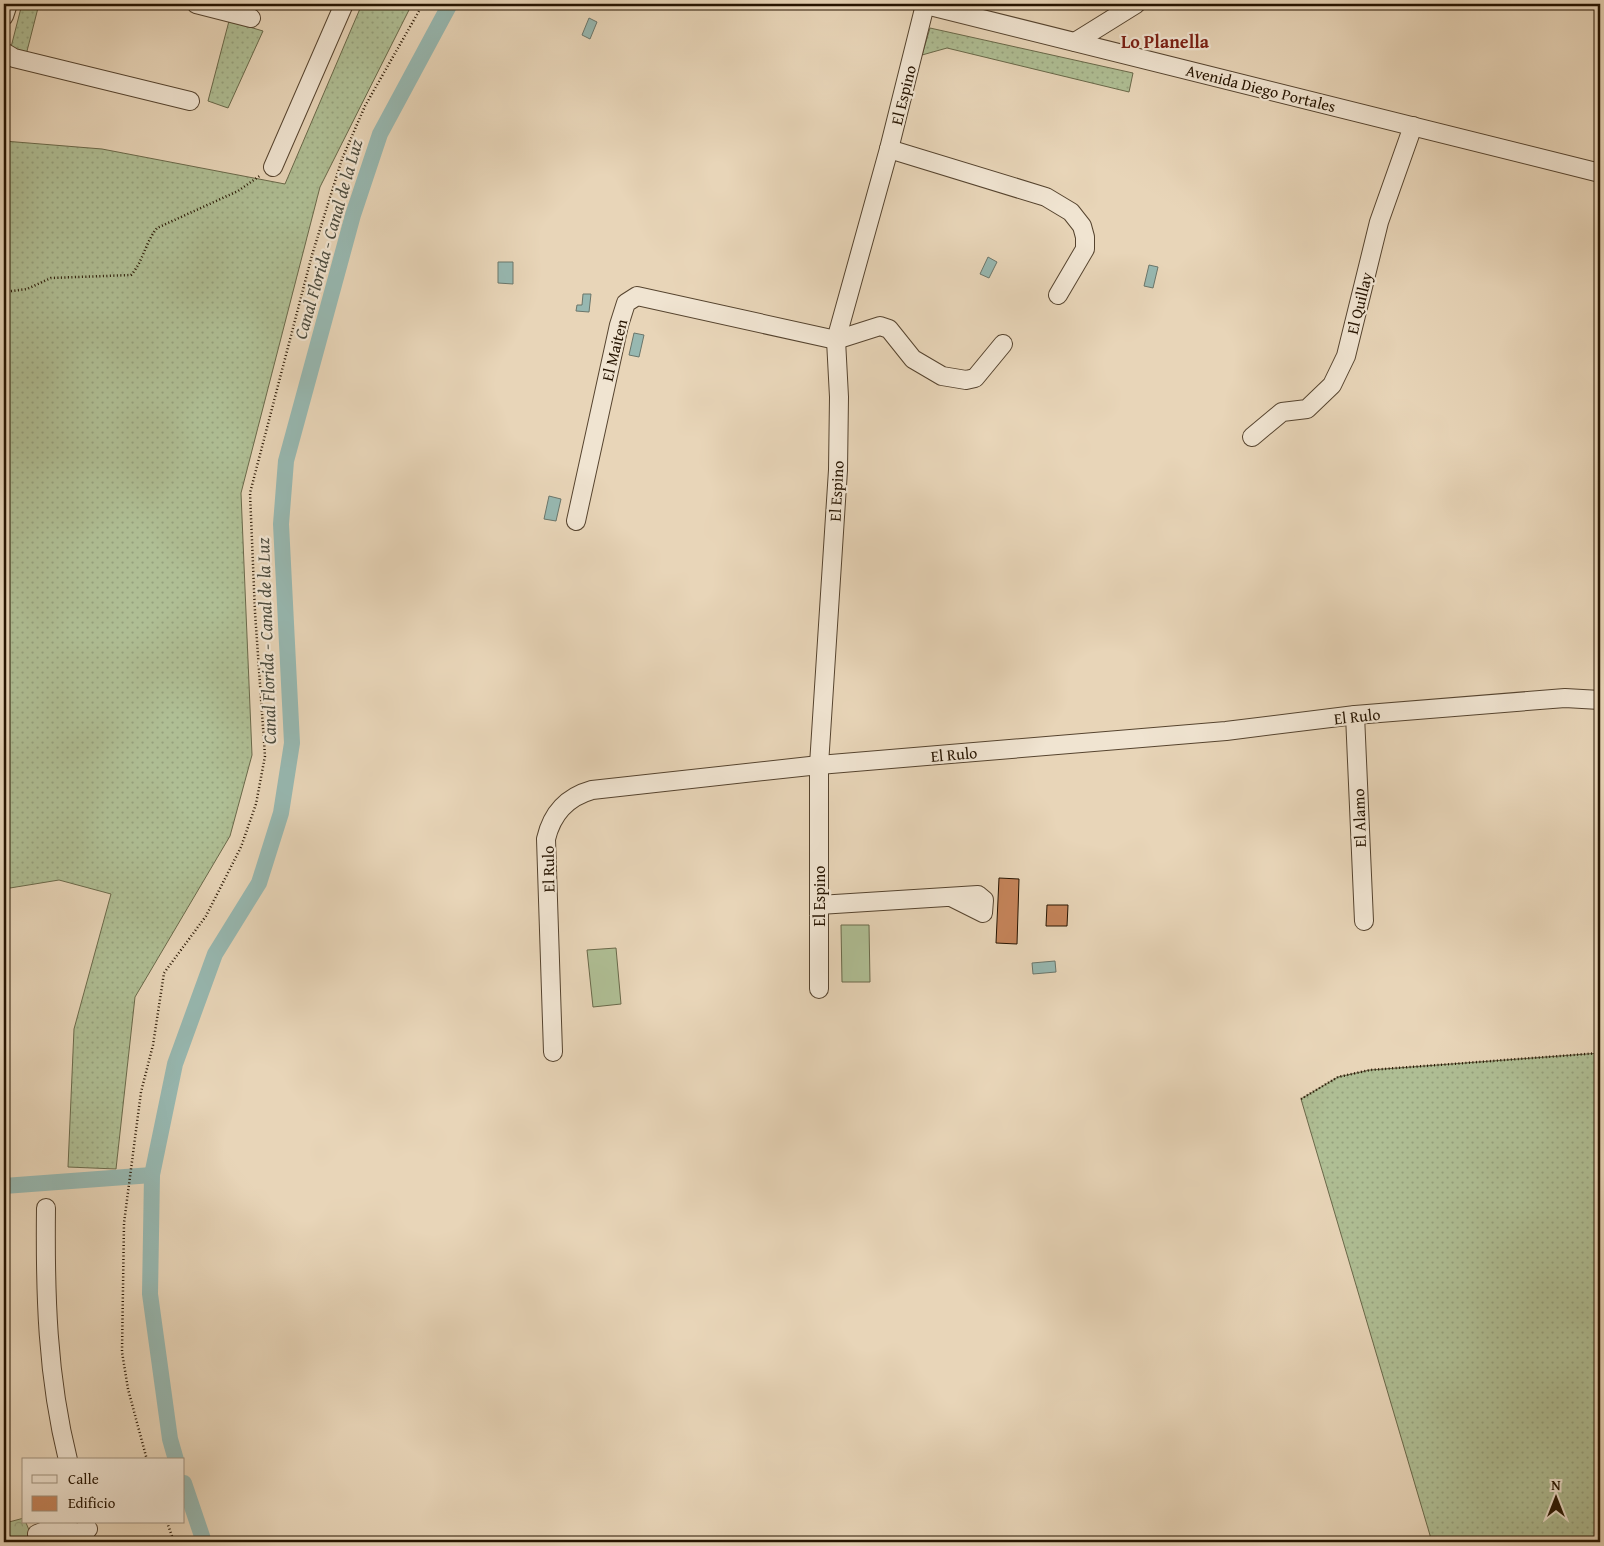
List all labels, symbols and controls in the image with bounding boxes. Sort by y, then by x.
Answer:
district label: Lo Planella [1121,28,1210,55]
street label: Avenida Diego Portales [1184,58,1338,118]
street label: El Espino [884,63,922,127]
water label: Canal Florida - Canal de la Luz [287,136,370,342]
street label: El Quillay [1340,269,1378,337]
street label: El Maiten [595,316,633,384]
street label: El Espino [822,460,850,522]
water label: Canal Florida - Canal de la Luz [249,537,283,745]
street label: El Rulo [1333,702,1381,730]
street label: El Rulo [930,740,978,768]
street label: El Alamo [1346,788,1372,848]
street label: El Rulo [536,845,560,893]
street label: El Espino [807,866,831,926]
legend [22,1458,185,1524]
text: Calle [68,1468,99,1489]
north arrow [1532,1474,1582,1524]
text: N [1551,1475,1561,1495]
text: Edificio [68,1492,116,1513]

